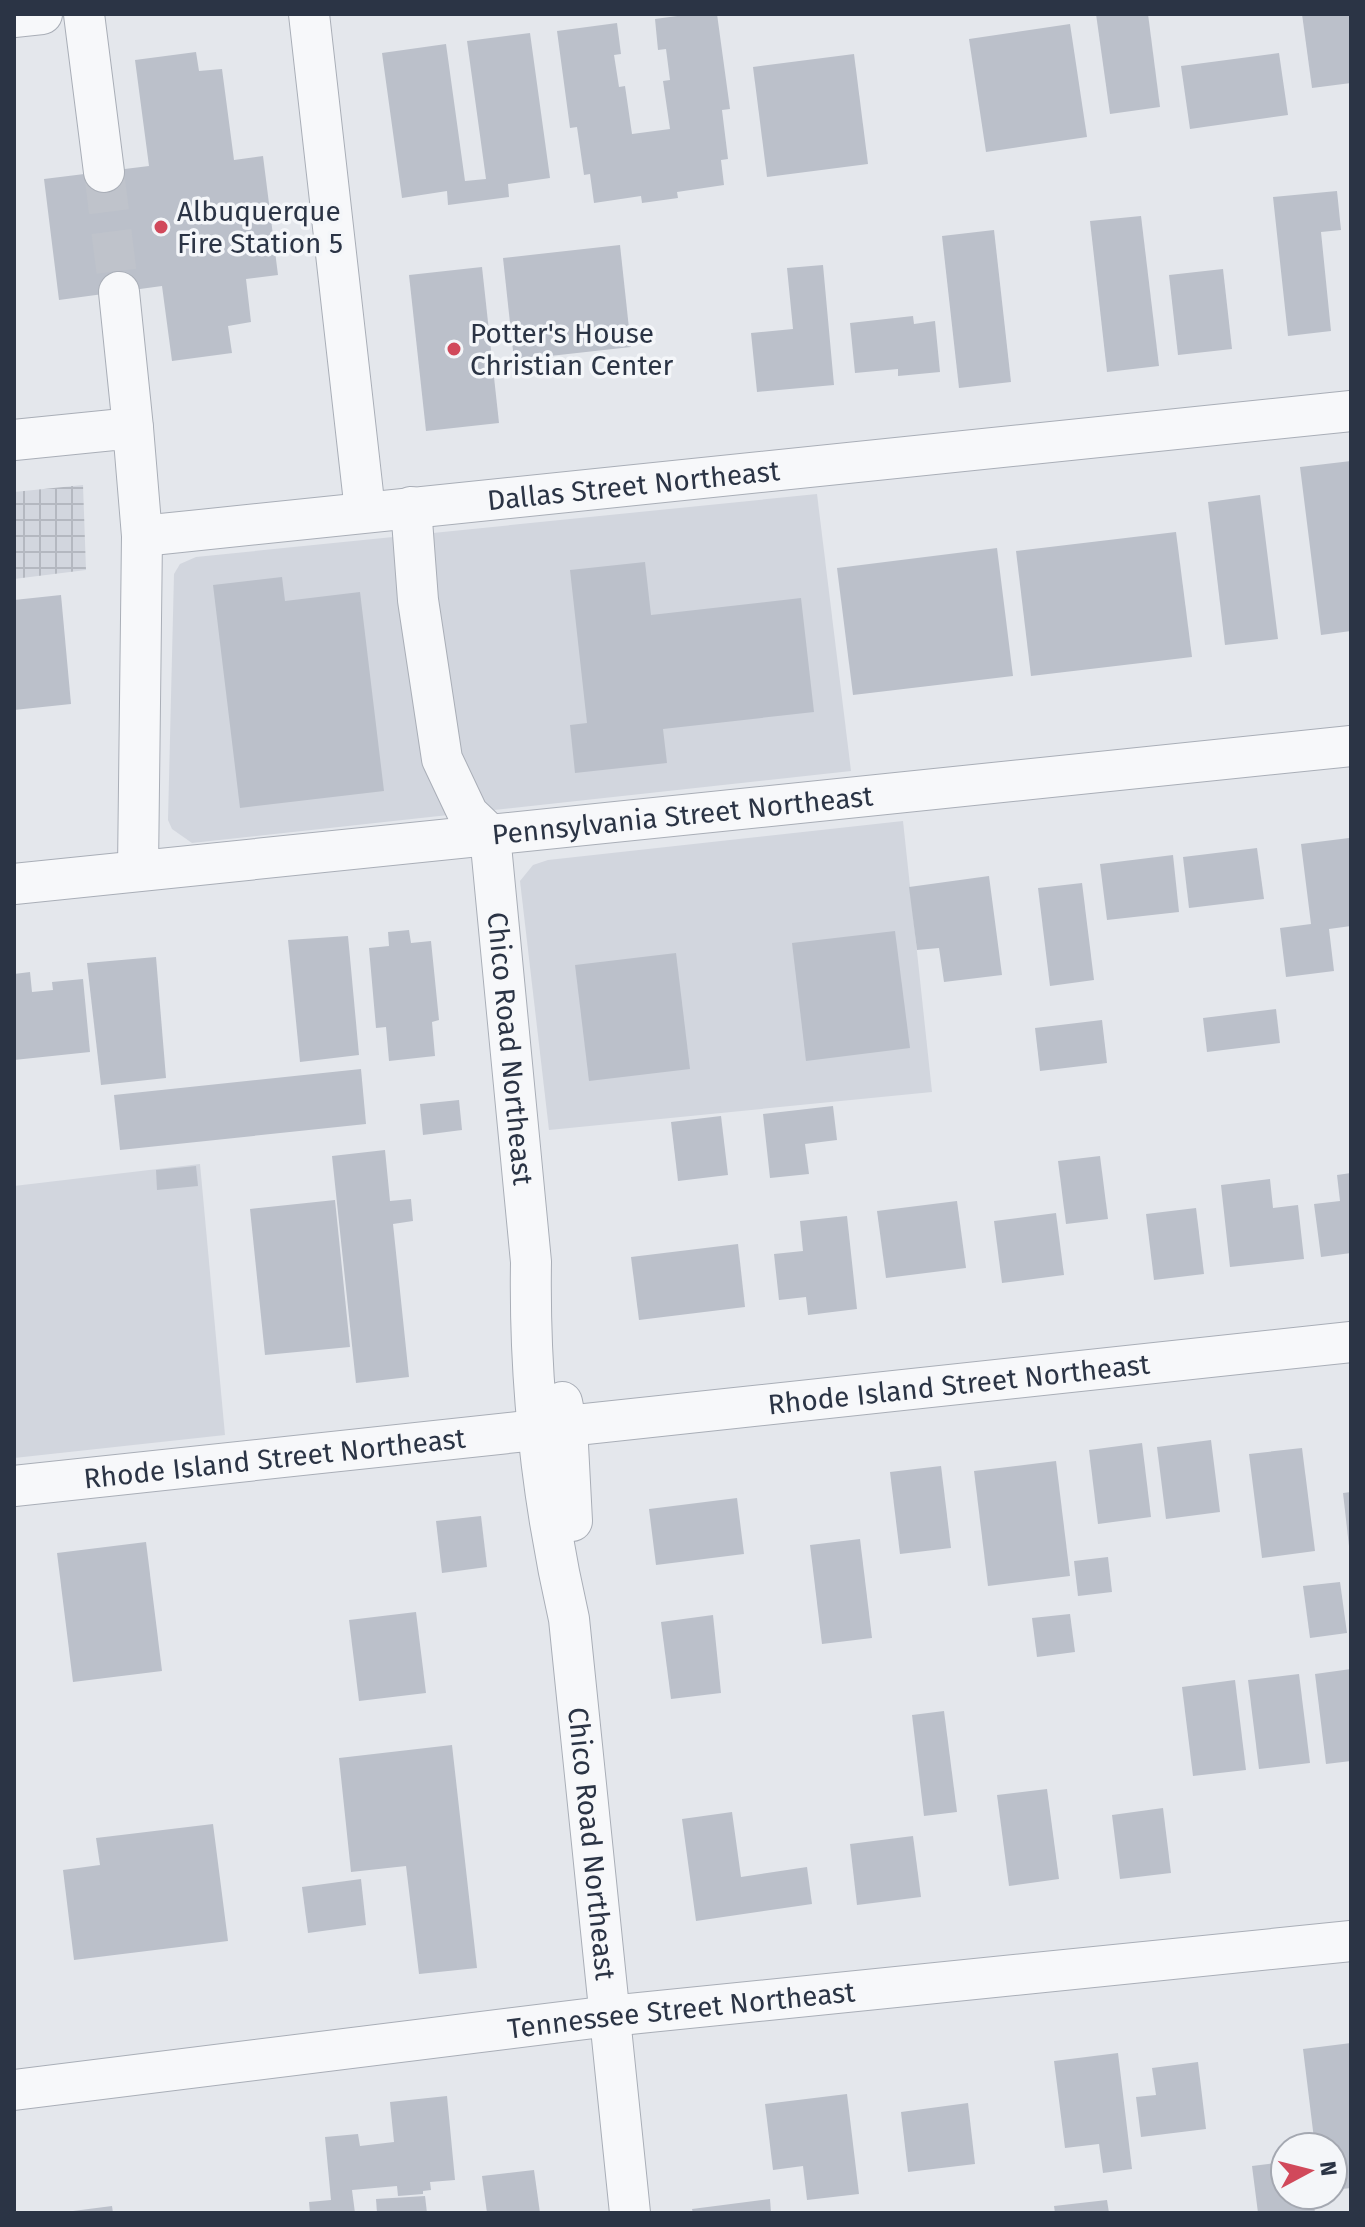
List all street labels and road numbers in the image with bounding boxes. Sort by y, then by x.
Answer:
street label: Dallas Street Northeast [486,454,782,517]
street label: Pennsylvania Street Northeast [490,779,875,851]
street label: Chico Road Northeast [481,911,540,1188]
street label: Rhode Island Street Northeast [766,1347,1152,1421]
street label: Rhode Island Street Northeast [82,1421,468,1495]
street label: Chico Road Northeast [562,1706,623,1983]
street label: Tennessee Street Northeast [505,1975,857,2045]

